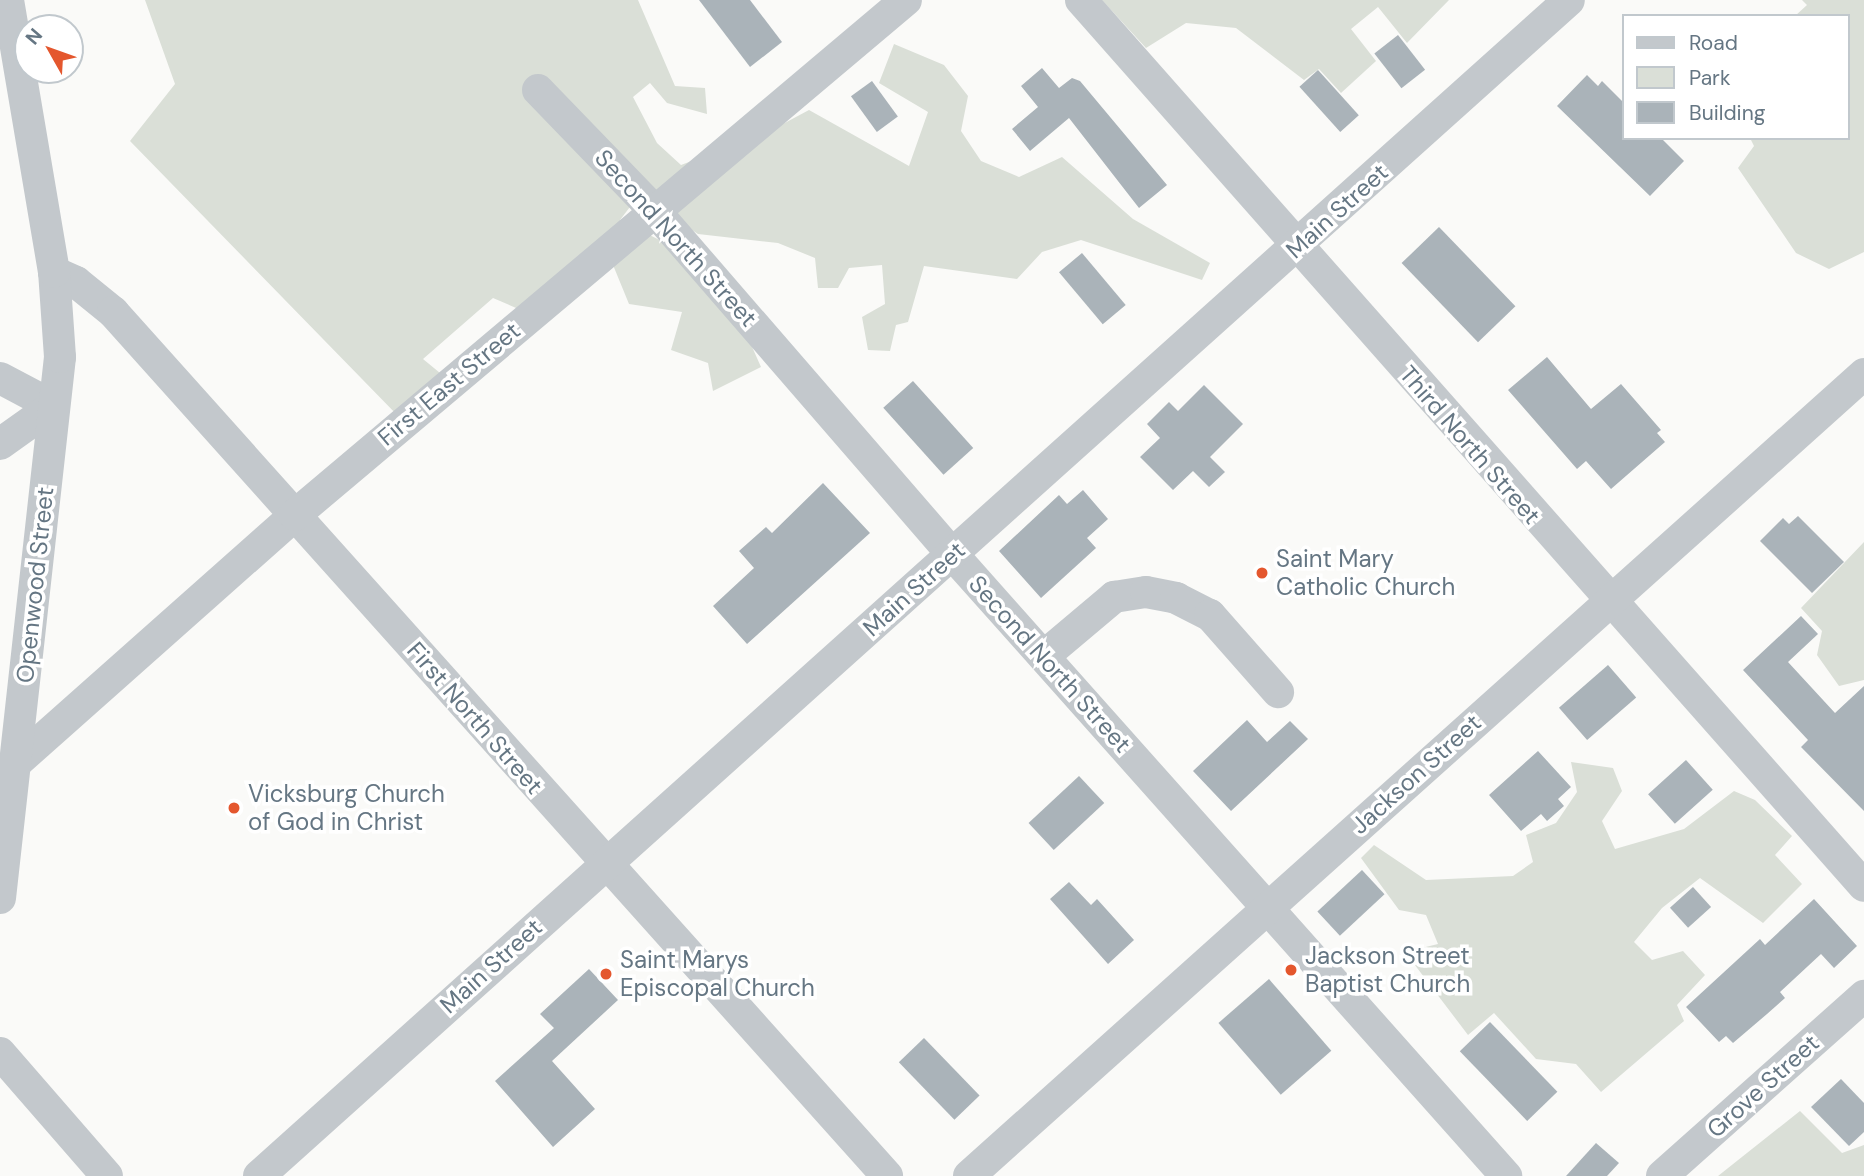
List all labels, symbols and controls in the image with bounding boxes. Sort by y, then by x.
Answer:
north arrow [14,14,84,84]
legend [1622,14,1850,140]
text: N [20,23,48,50]
text: Road [1689,29,1738,57]
text: Park [1689,64,1730,92]
text: Building [1689,99,1765,127]
street label: Second North Street [589,144,763,332]
street label: Main Street [1280,158,1394,264]
street label: First East Street [372,316,526,452]
street label: Third North Street [1393,360,1547,530]
street label: Openwood Street [10,486,60,684]
street label: Main Street [857,536,971,642]
place label: Saint Mary Catholic Church [1276,545,1455,601]
marker: Saint Mary Catholic Church [1254,565,1270,581]
street label: Second North Street [963,570,1137,758]
street label: First North Street [401,636,549,800]
street label: Jackson Street [1345,708,1487,840]
place label: Vicksburg Church of God in Christ [248,780,445,836]
marker: Vicksburg Church of God in Christ [226,800,242,816]
street label: Main Street [434,913,548,1019]
place label: Jackson Street Baptist Church [1305,942,1470,998]
place label: Saint Marys Episcopal Church [620,946,815,1002]
marker: Jackson Street Baptist Church [1283,962,1299,978]
marker: Saint Marys Episcopal Church [598,966,614,982]
street label: Grove Street [1701,1028,1825,1144]

